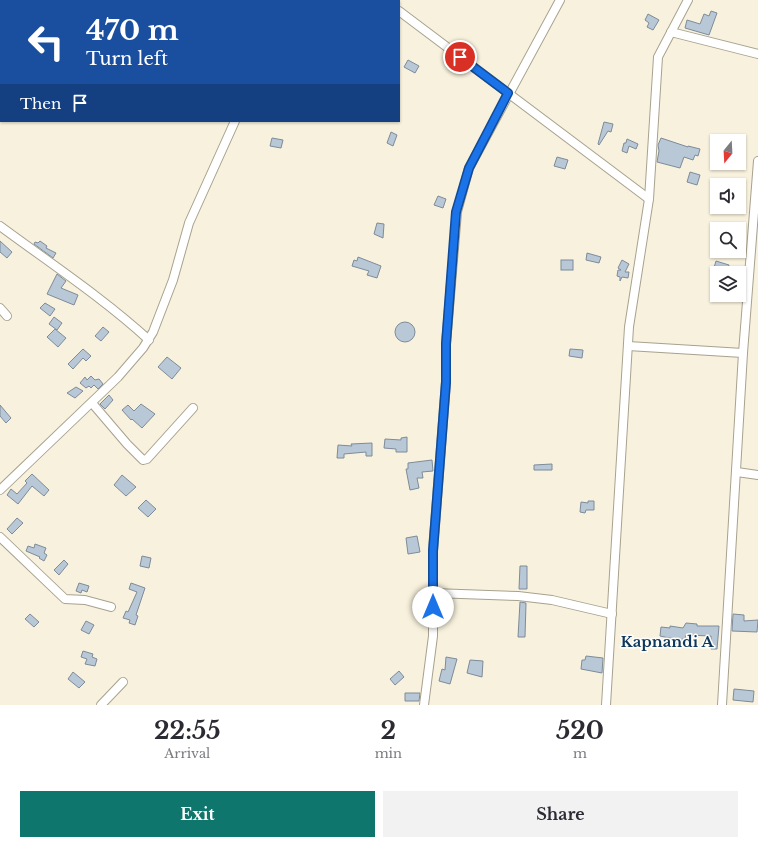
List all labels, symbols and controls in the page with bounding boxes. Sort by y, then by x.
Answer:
text: 470 m [86,13,179,48]
icon: left [20,16,72,68]
pin [443,40,477,74]
icon: arrive [449,46,471,68]
text: Turn left [86,48,168,70]
icon: arrive [69,92,91,114]
text: Then [20,94,61,113]
north arrow [710,134,746,170]
map controls [710,134,746,302]
button: sound [710,178,746,214]
button: search [710,222,746,258]
button: layers [710,266,746,302]
position arrow [412,586,454,628]
district label: Kapnandi A [620,632,714,651]
text: 22:55 [154,716,221,745]
text: 2 [380,716,396,745]
text: 520 [556,716,604,745]
text: Arrival [164,745,210,762]
text: min [375,745,402,762]
text: m [573,745,587,762]
button: Exit [20,791,375,837]
button: Share [383,791,738,837]

